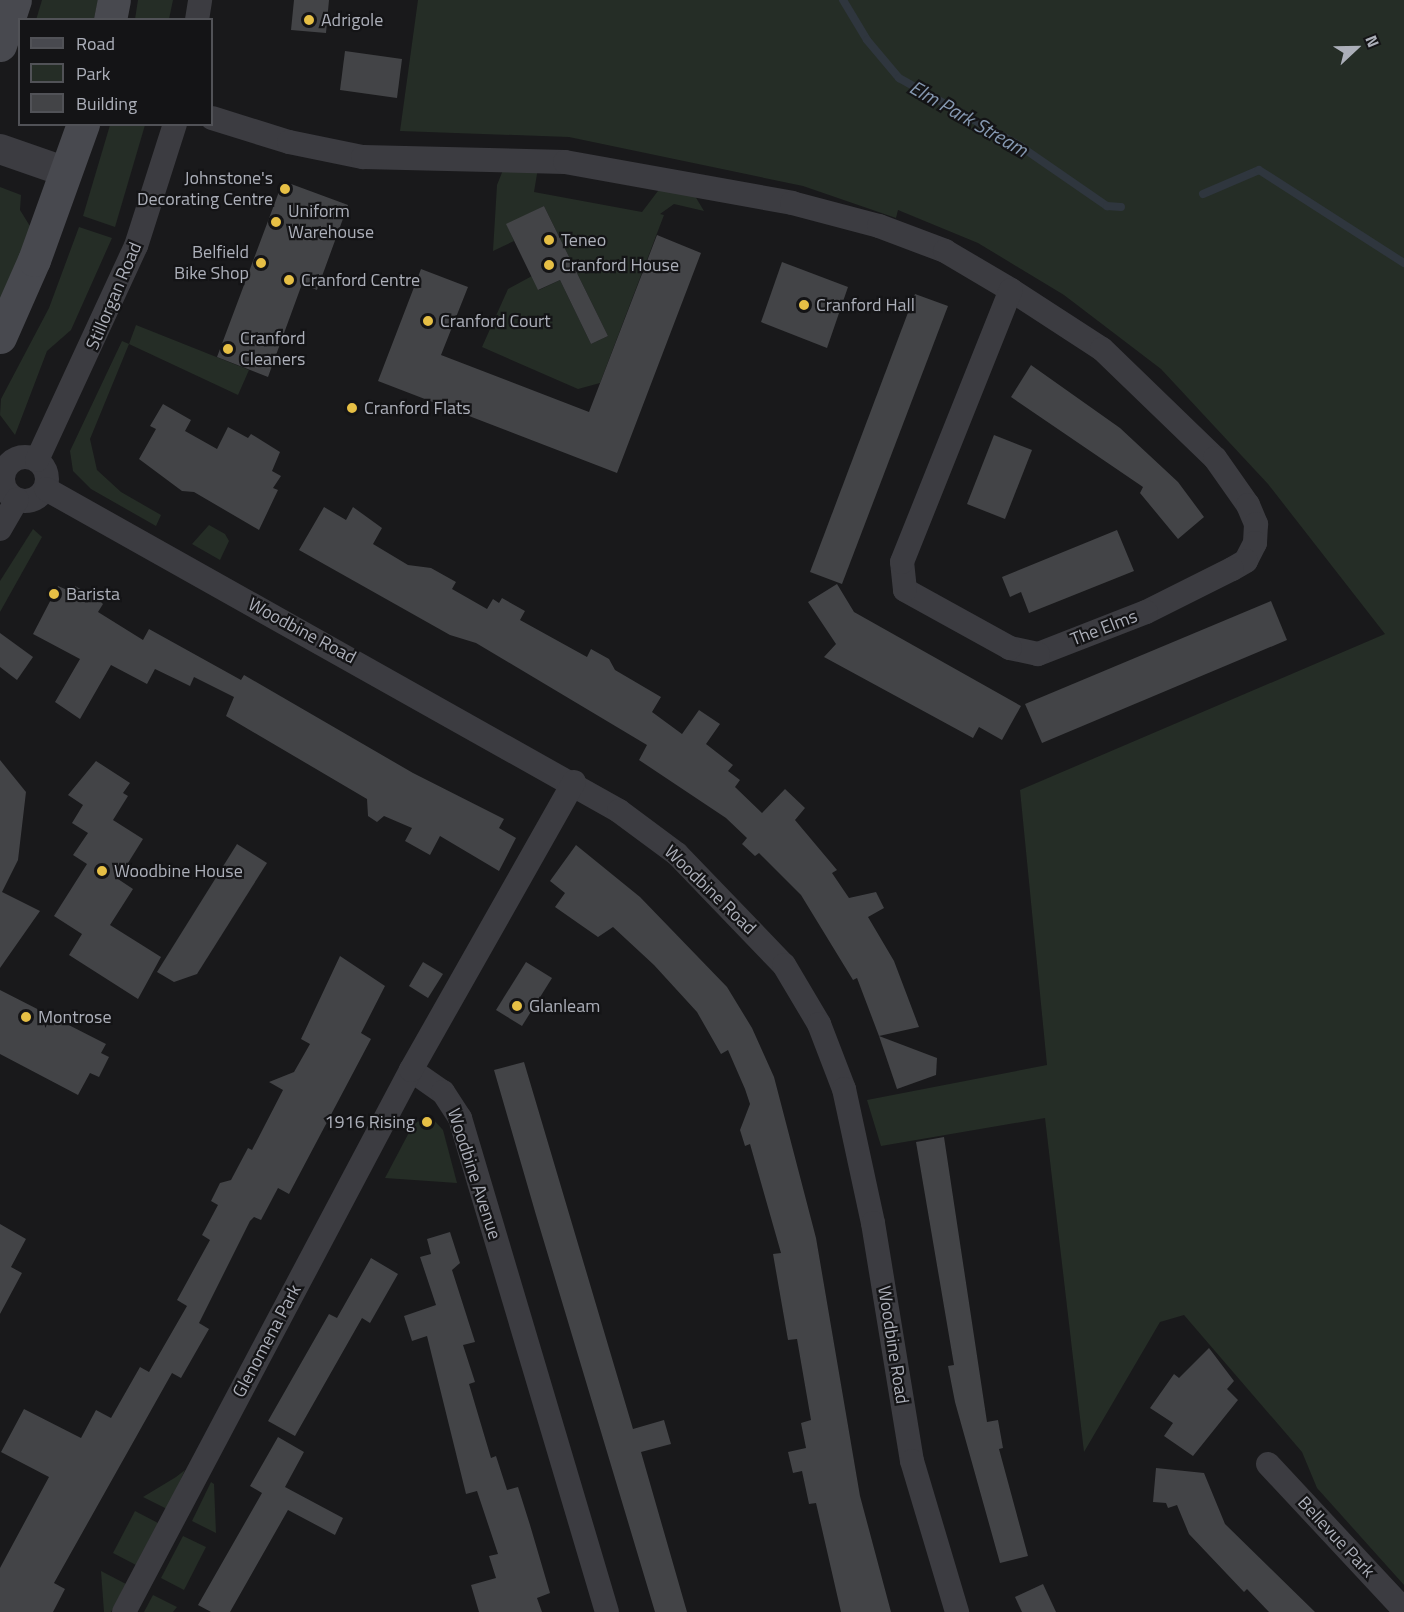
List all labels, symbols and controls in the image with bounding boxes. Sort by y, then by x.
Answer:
place label: Adrigole [321,9,383,31]
marker: Adrigole [302,13,316,27]
legend [18,18,213,126]
north arrow [1326,18,1386,78]
text: Road [76,30,115,57]
text: N [1359,32,1386,51]
text: Park [76,60,110,87]
water label: Elm Park Stream [906,75,1032,161]
text: Building [76,90,137,117]
place label: Johnstone's Decorating Centre [137,168,273,210]
marker: Johnstone's Decorating Centre [278,182,292,196]
place label: Uniform Warehouse [288,201,374,244]
marker: Uniform Warehouse [269,215,283,229]
place label: Teneo [561,229,606,251]
marker: Teneo [542,233,556,247]
street label: Stillorgan Road [82,239,146,353]
place label: Belfield Bike Shop [174,242,249,284]
place label: Cranford House [561,254,679,276]
marker: Belfield Bike Shop [254,256,268,270]
marker: Cranford House [542,258,556,272]
place label: Cranford Centre [301,269,420,291]
marker: Cranford Centre [282,273,296,287]
place label: Cranford Hall [816,294,915,316]
marker: Cranford Hall [797,298,811,312]
place label: Cranford Court [440,310,551,332]
marker: Cranford Court [421,314,435,328]
place label: Cranford Cleaners [240,328,305,370]
marker: Cranford Cleaners [221,342,235,356]
place label: Cranford Flats [364,397,471,419]
marker: Cranford Flats [345,401,359,415]
place label: Barista [66,583,120,605]
marker: Barista [47,587,61,601]
street label: Woodbine Road [244,593,360,669]
street label: The Elms [1068,605,1140,651]
street label: Woodbine Road [660,841,760,939]
place label: Woodbine House [114,860,243,882]
marker: Woodbine House [95,864,109,878]
place label: Glanleam [529,995,600,1017]
marker: Glanleam [510,999,524,1013]
place label: Montrose [38,1006,111,1028]
marker: Montrose [19,1010,33,1024]
street label: Woodbine Avenue [443,1106,505,1242]
place label: 1916 Rising [324,1111,415,1133]
marker: 1916 Rising [420,1115,434,1129]
street label: Glenomena Park [228,1281,306,1401]
street label: Woodbine Road [873,1284,913,1406]
street label: Bellevue Park [1293,1492,1379,1582]

